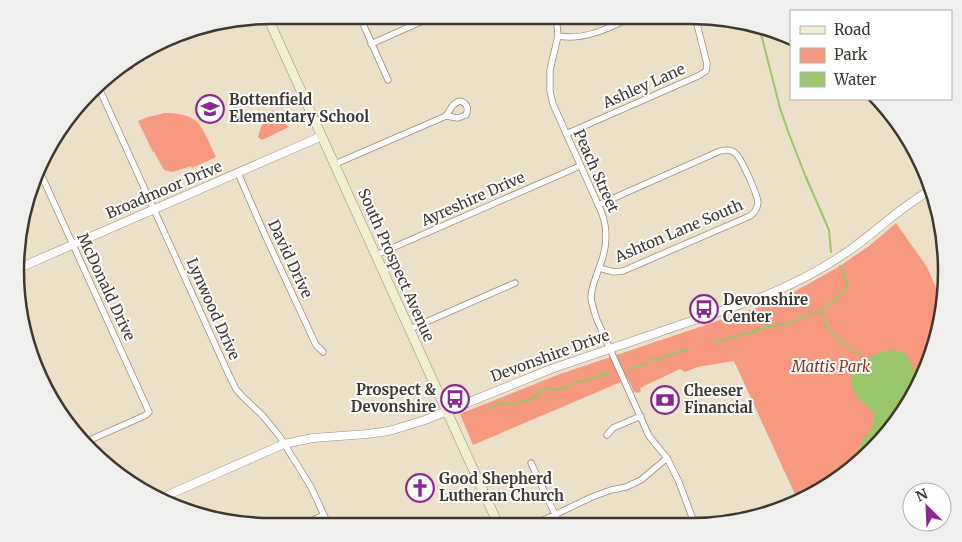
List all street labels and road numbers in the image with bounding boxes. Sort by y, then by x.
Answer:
street label: Ashley Lane [599,59,688,113]
street label: Peach Street [570,126,623,215]
street label: Broadmoor Drive [103,156,225,223]
street label: Ayreshire Drive [417,167,528,230]
street label: South Prospect Avenue [354,185,439,344]
street label: Ashton Lane South [611,195,746,266]
street label: David Drive [264,217,317,301]
street label: McDonald Drive [73,230,140,344]
street label: Lynwood Drive [183,255,244,363]
street label: Devonshire Drive [488,325,612,386]

